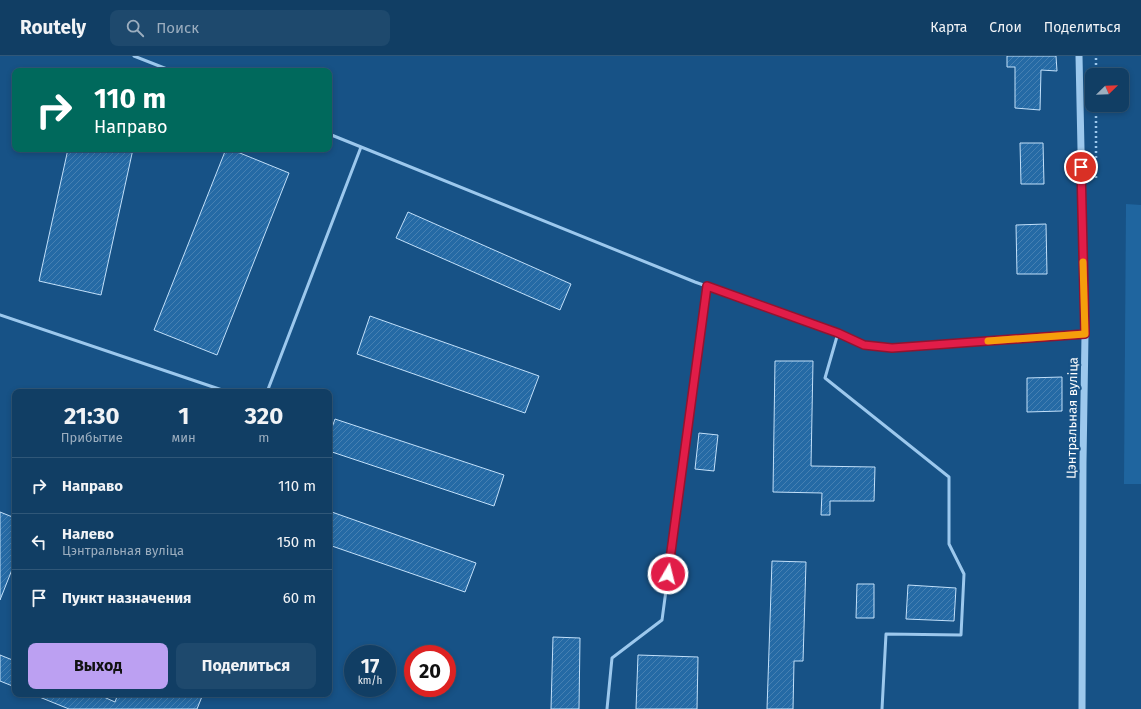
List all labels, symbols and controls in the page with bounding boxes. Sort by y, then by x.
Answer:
search box [110,10,390,46]
text: Routely [20,16,86,39]
icon: search [124,17,146,39]
text: Поиск [156,19,199,37]
text: Карта [930,19,967,36]
text: Слои [989,19,1022,36]
text: Поделиться [1044,19,1121,36]
north arrow [1085,68,1129,112]
map controls [1085,68,1129,112]
text: 110 m [94,82,166,115]
icon: right [28,84,80,136]
text: Направо [94,116,168,138]
pin [1064,150,1098,184]
icon: arrive [1070,156,1092,178]
street label: Цэнтральная вуліца [1063,357,1081,479]
text: 21:30 [64,402,120,430]
text: 1 [178,402,189,430]
text: 320 [245,402,283,430]
text: Прибытие [61,430,123,445]
text: мин [172,430,196,445]
text: m [258,430,269,445]
icon: right [28,475,50,497]
text: Направо [62,477,123,495]
text: 110 m [278,477,316,495]
text: Налево [62,525,114,543]
icon: left [28,531,50,553]
text: 150 m [277,533,316,551]
text: Цэнтральная вуліца [62,543,184,558]
position arrow [647,553,689,595]
icon: arrive [28,587,50,609]
text: Пункт назначения [62,589,191,607]
text: 60 m [283,589,316,607]
button: Выход [28,643,168,689]
button: Поделиться [176,643,316,689]
speed limit sign: 20 [404,645,456,697]
text: 17 [361,654,379,678]
text: km/h [358,675,382,687]

